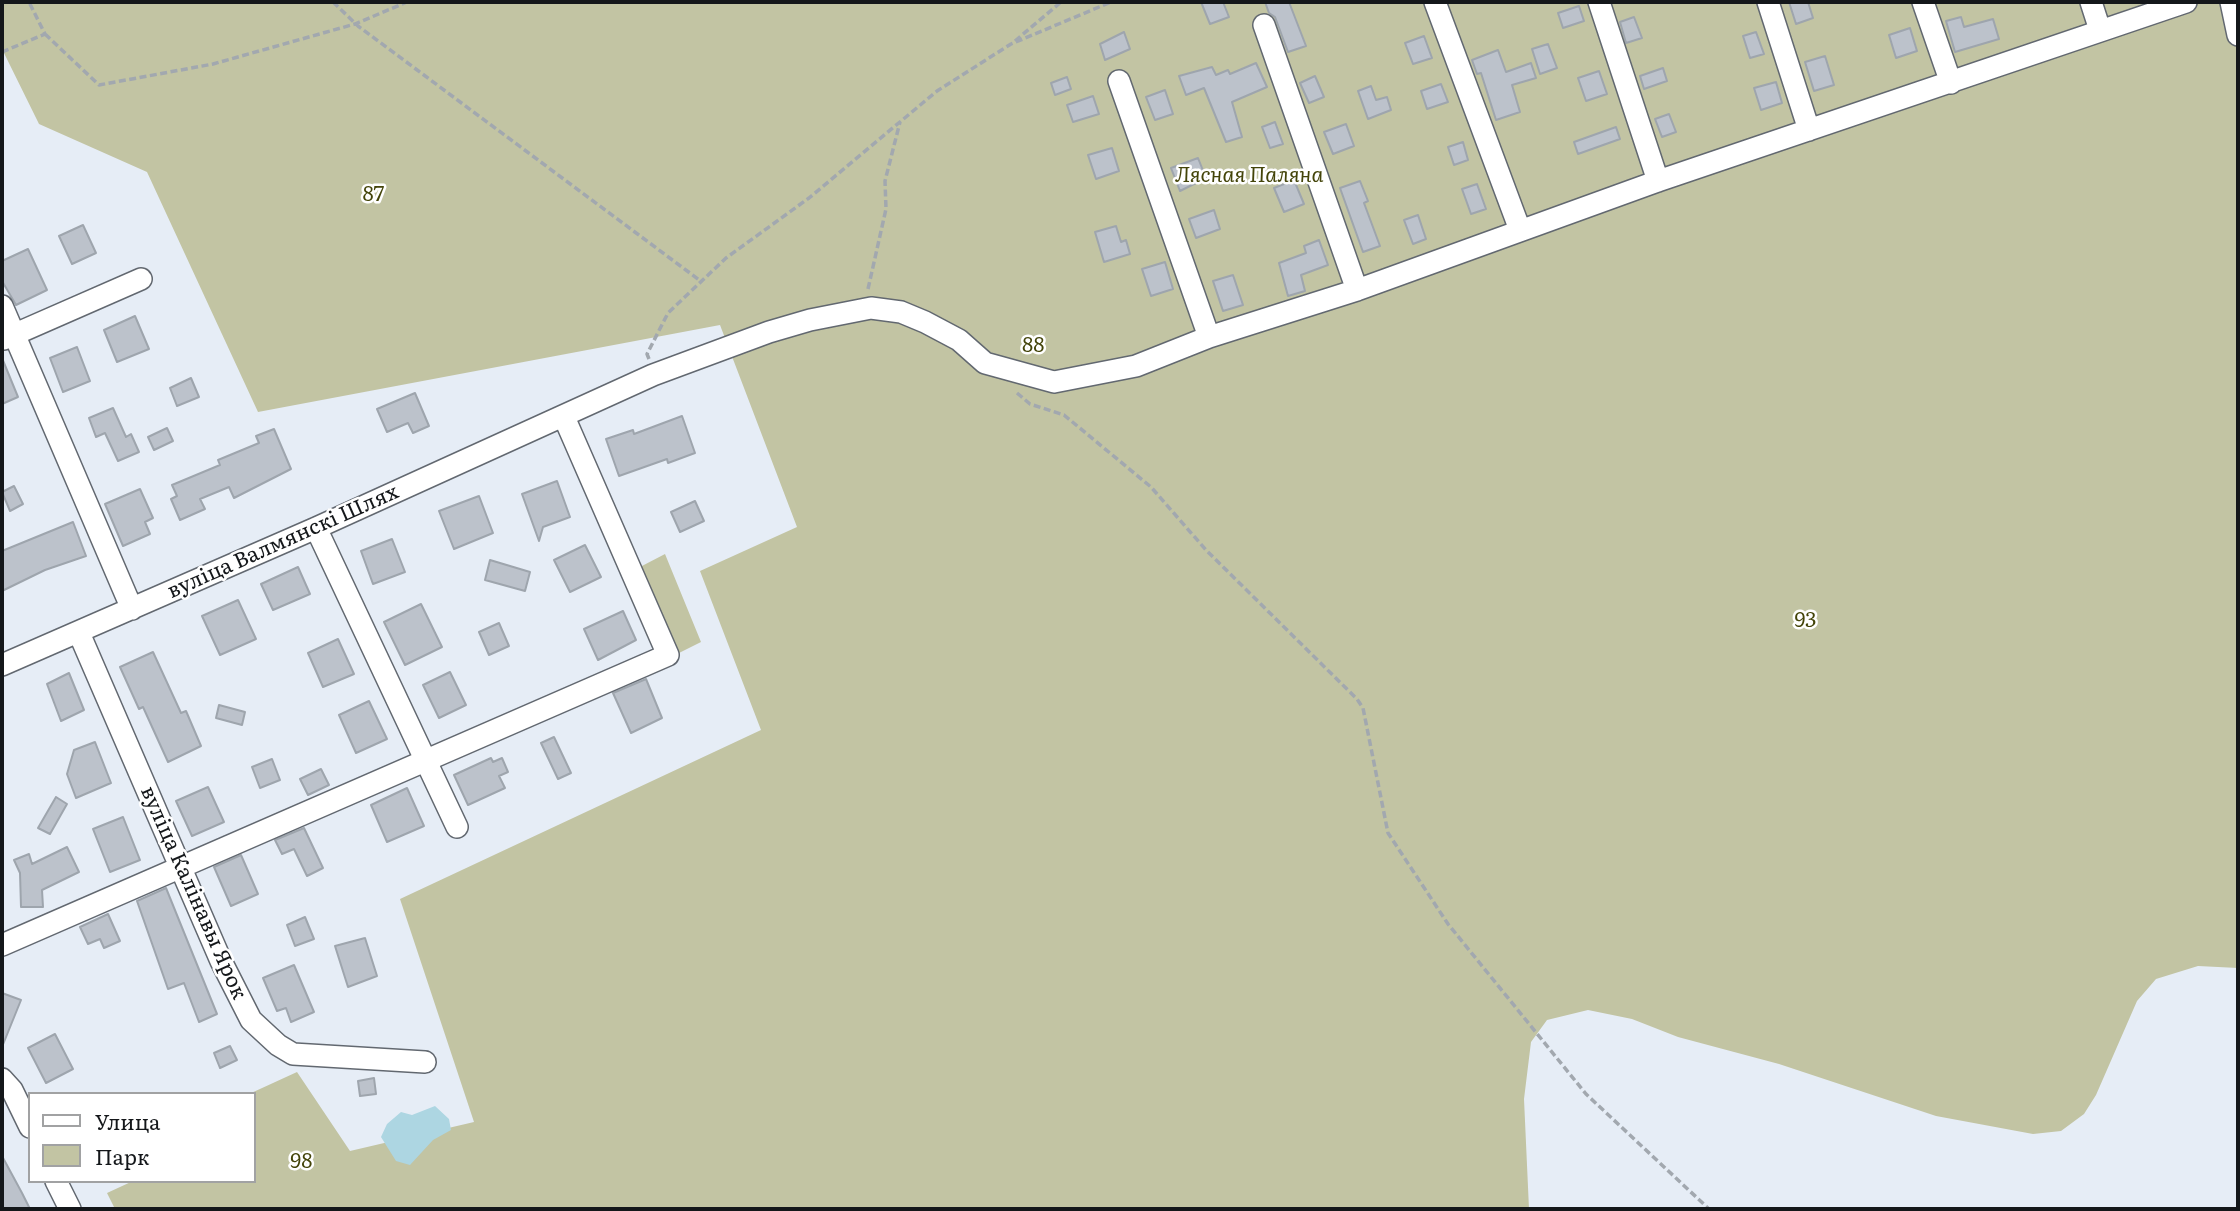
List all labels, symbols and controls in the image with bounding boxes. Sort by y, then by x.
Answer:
park label: Лясная Паляна [1175,163,1323,189]
park label: 87 [362,182,384,208]
park label: 88 [1022,333,1044,359]
street label: вуліца Валмянскі Шлях [164,480,402,604]
park label: 93 [1794,608,1816,634]
street label: вуліца Калінавы Ярок [135,782,251,1004]
legend [28,1092,256,1183]
text: Улица [95,1105,160,1136]
text: Парк [95,1140,149,1171]
park label: 98 [290,1149,312,1175]

